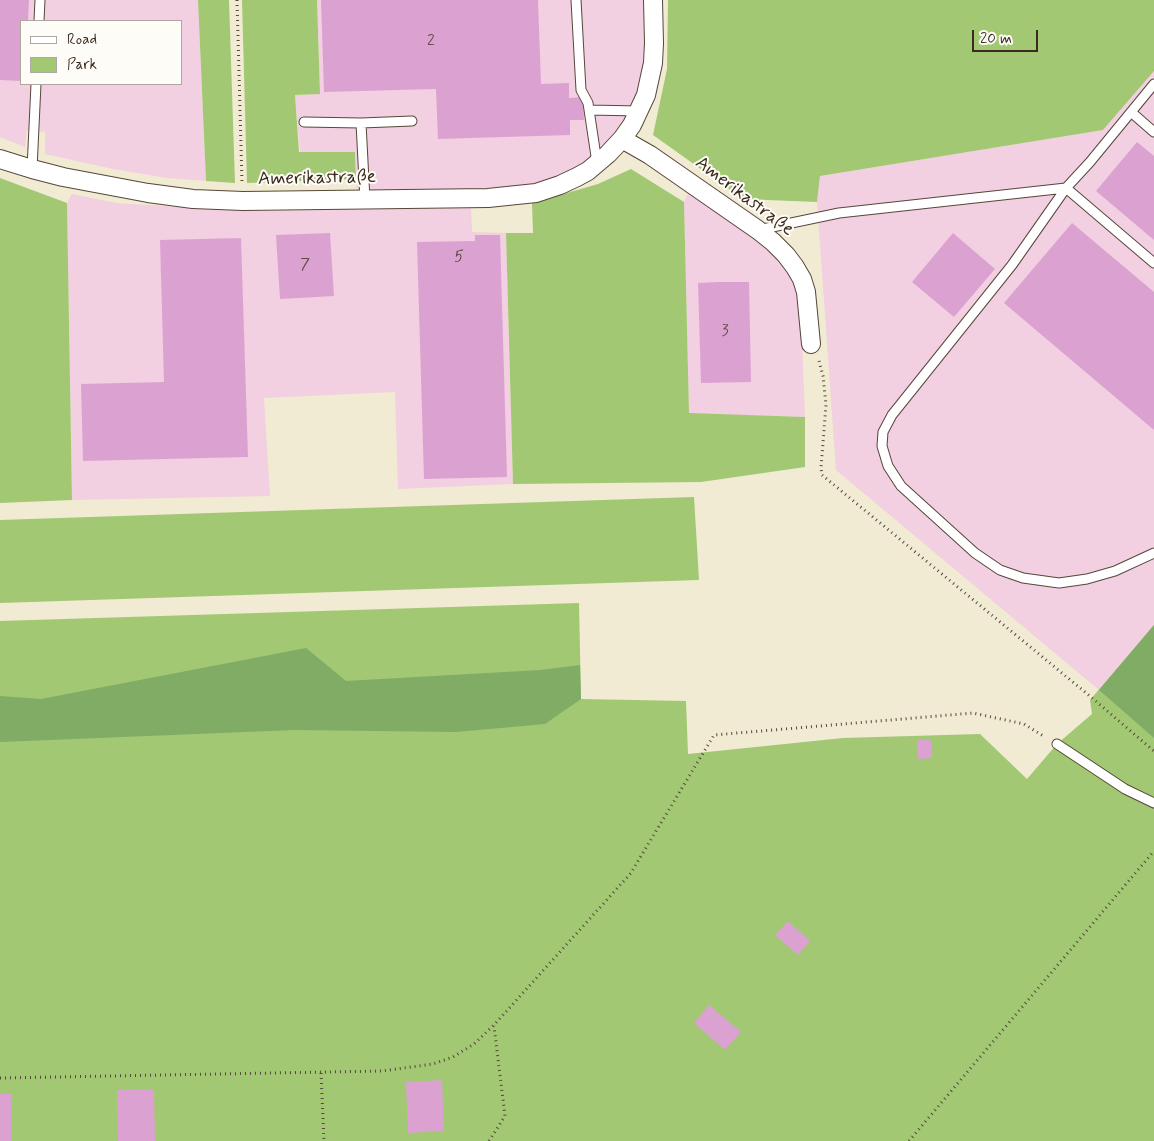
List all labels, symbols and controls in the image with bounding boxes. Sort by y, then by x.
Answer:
legend [20,20,182,85]
scale bar [974,20,1040,52]
text: 20 m [980,29,1012,49]
text: Road [67,30,97,50]
house number: 2 [427,32,435,52]
text: Park [67,55,97,75]
street label: Amerikastraße [690,152,798,242]
street label: Amerikastraße [258,167,376,191]
house number: 5 [454,248,464,268]
house number: 7 [300,256,310,276]
house number: 3 [721,322,729,342]

